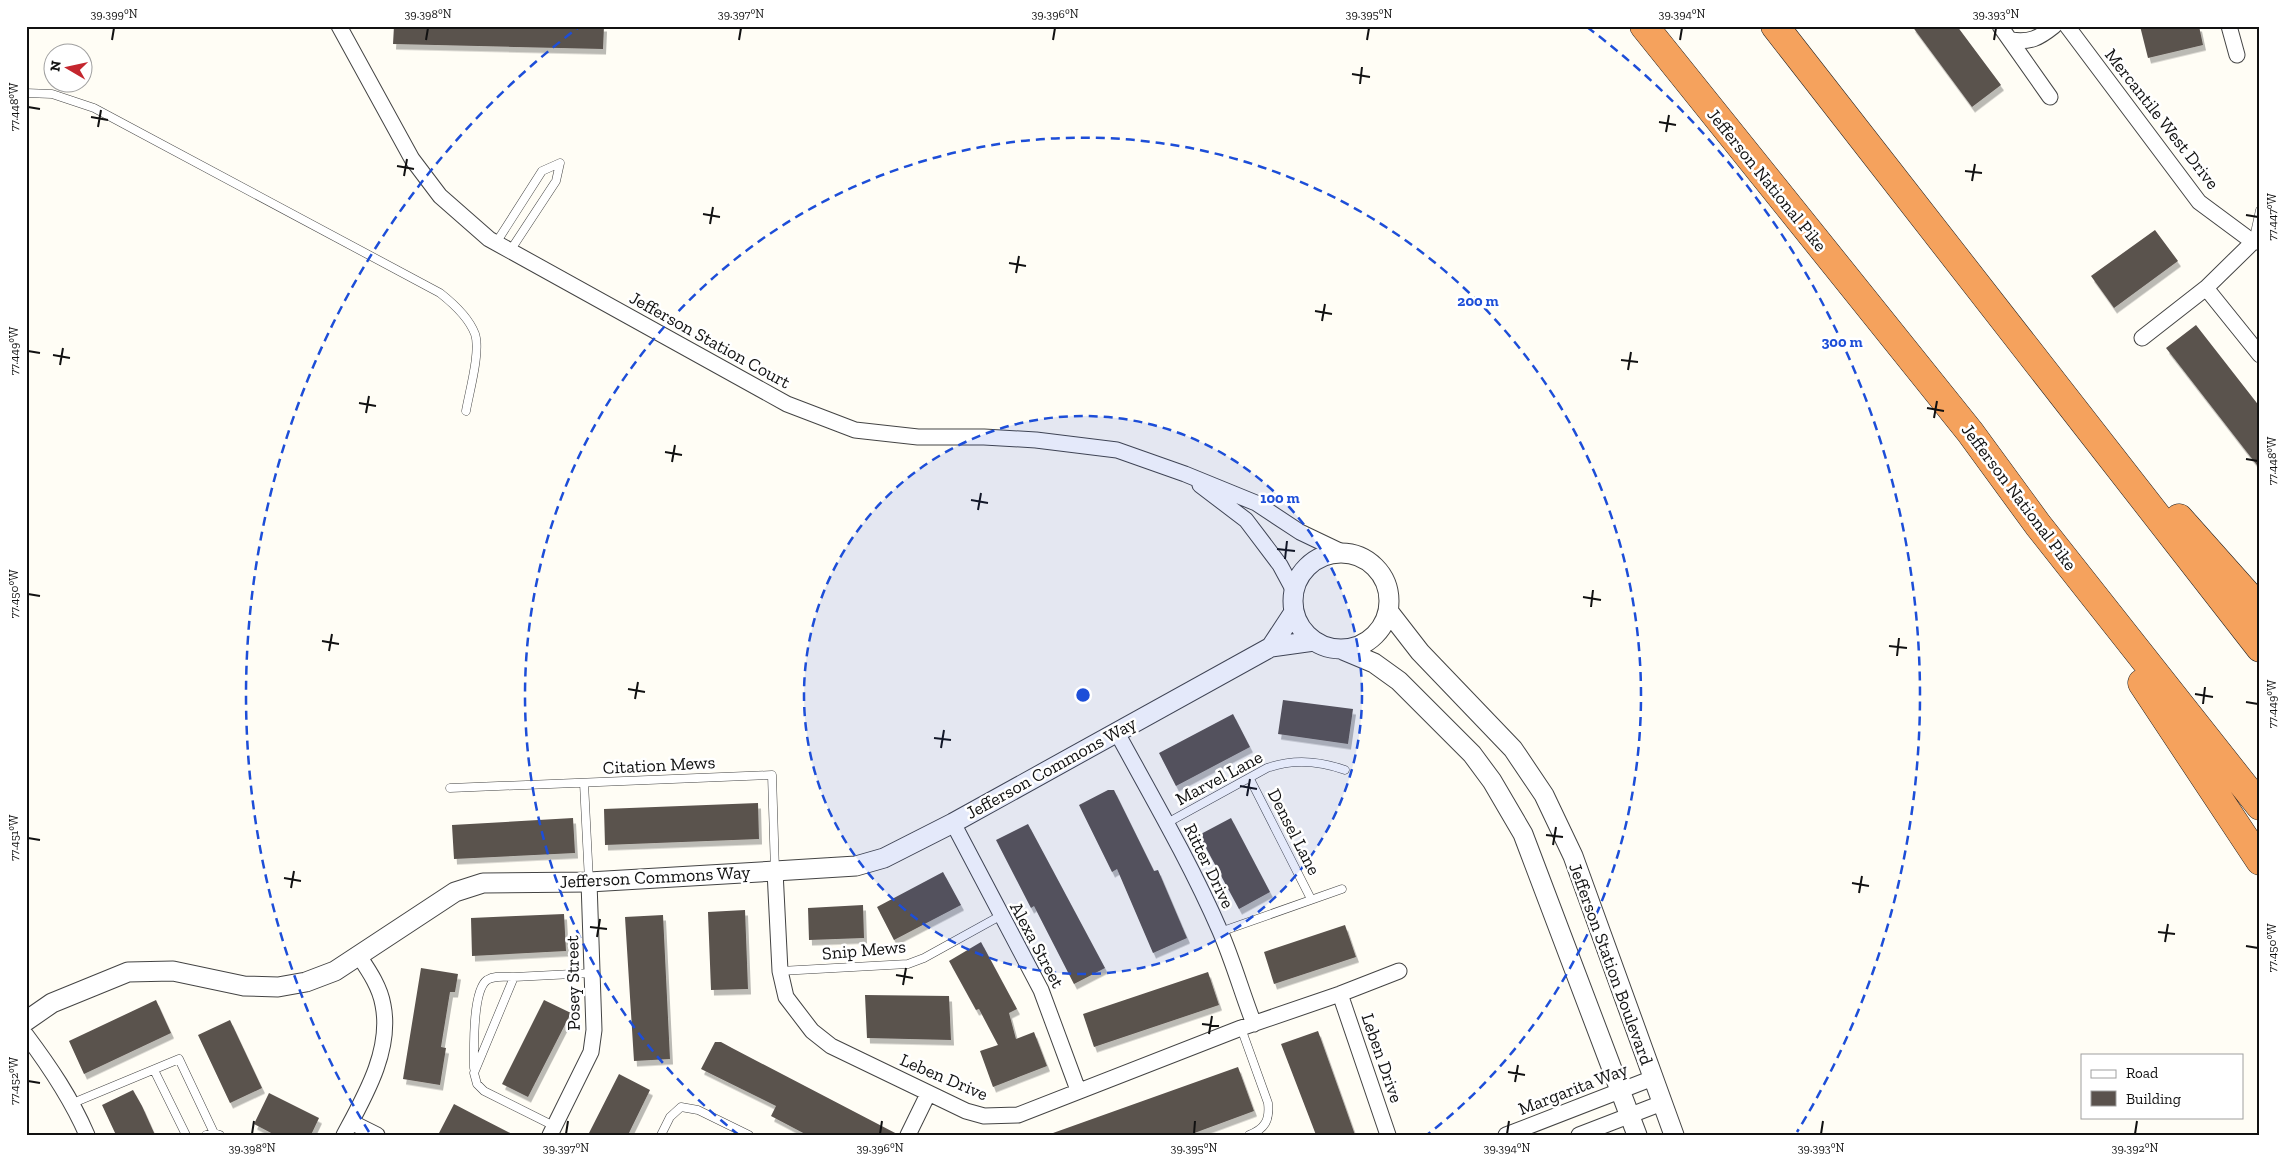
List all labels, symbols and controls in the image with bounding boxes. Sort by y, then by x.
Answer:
text: 39.399°N [91,7,138,21]
text: 39.398°N [404,7,452,21]
text: 39.397°N [718,7,764,21]
text: 39.396°N [1032,7,1079,21]
text: 39.395°N [1346,7,1393,21]
text: 39.394°N [1659,7,1706,21]
text: 39.393°N [1973,7,2019,21]
north arrow [42,42,92,92]
street label: Mercantile West Drive [2100,44,2224,194]
text: N [46,59,65,73]
text: 77.448°W [7,82,21,131]
street label: Jefferson National Pike [1702,104,1832,256]
text: 77.447°W [2265,192,2279,241]
street label: Jefferson Station Court [626,287,794,393]
text: 200 m [1457,292,1499,310]
text: 77.449°W [7,326,21,375]
text: 300 m [1821,333,1863,351]
street label: Jefferson National Pike [1957,419,2081,575]
text: 77.448°W [2265,436,2279,485]
text: 100 m [1260,489,1300,507]
text: 77.450°W [7,569,21,618]
text: 77.449°W [2265,679,2279,728]
centre of rings [1074,686,1092,704]
street label: Jefferson Commons Way [962,712,1141,824]
street label: Marvel Lane [1172,746,1266,810]
street label: Citation Mews [602,751,716,779]
street label: Densel Lane [1263,785,1325,879]
text: 77.451°W [7,814,21,861]
street label: Ritter Drive [1179,820,1239,912]
street label: Jefferson Station Boulevard [1564,860,1658,1068]
street label: Jefferson Commons Way [559,861,752,893]
street label: Alexa Street [1005,898,1069,992]
text: 77.450°W [2265,923,2279,972]
street label: Posey Street [561,935,585,1031]
street label: Snip Mews [821,935,907,965]
street label: Leben Drive [1356,1010,1408,1106]
street label: Leben Drive [897,1049,991,1105]
legend [2081,1054,2244,1118]
text: 77.452°W [7,1056,21,1105]
street label: Margarita Way [1515,1058,1632,1120]
text: Road [2126,1064,2159,1082]
text: Building [2126,1090,2181,1108]
text: 39.398°N [228,1141,276,1155]
text: 39.397°N [543,1141,589,1155]
text: 39.396°N [857,1141,904,1155]
text: 39.395°N [1171,1141,1218,1155]
text: 39.394°N [1484,1141,1531,1155]
text: 39.393°N [1798,1141,1844,1155]
text: 39.392°N [2112,1141,2159,1155]

